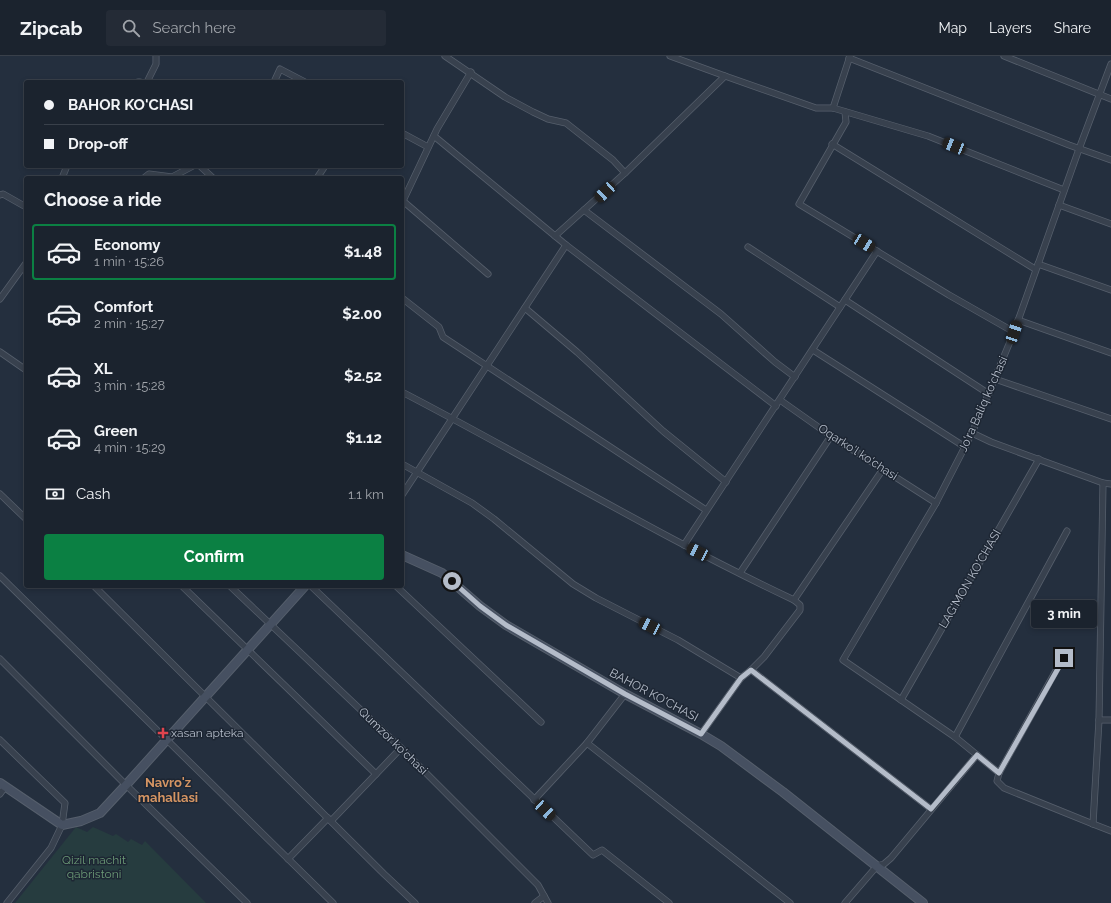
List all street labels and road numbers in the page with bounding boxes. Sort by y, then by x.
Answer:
street label: Jo'ra Baliq ko'chasi [956,354,1010,454]
street label: Oqarko'l ko'chasi [816,421,900,483]
street label: LAG'MON KO'CHASI [936,527,1004,631]
street label: BAHOR KO'CHASI [607,666,701,724]
street label: Qumzor ko'chasi [356,705,430,777]

